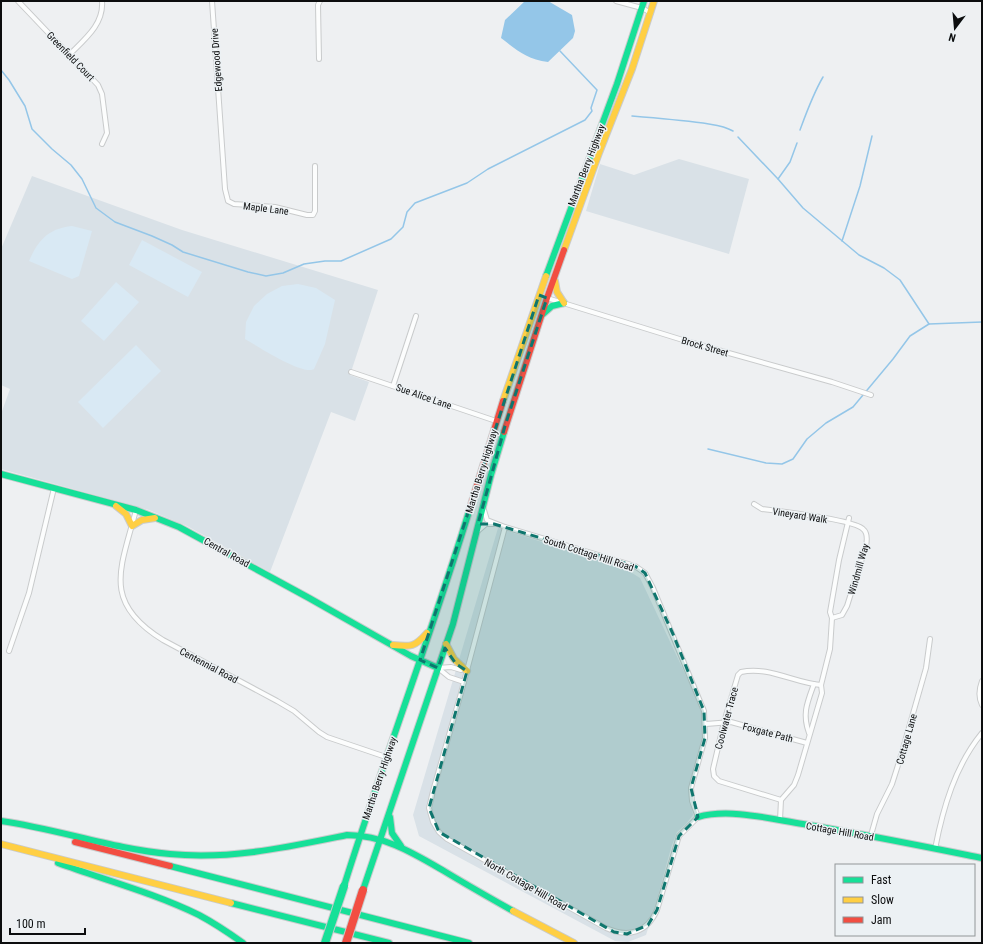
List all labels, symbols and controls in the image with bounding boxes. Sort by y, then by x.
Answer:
north arrow [935,8,975,48]
street label: Edgewood Drive [209,28,224,92]
street label: Greenfield Court [44,30,97,83]
text: N [947,30,957,44]
street label: Martha Berry Highway [566,123,607,208]
street label: Maple Lane [243,200,290,217]
street label: Brock Street [680,335,730,358]
street label: Sue Alice Lane [395,382,453,411]
street label: Martha Berry Highway [464,428,499,514]
street label: Vineyard Walk [772,506,829,525]
street label: South Cottage Hill Road [542,534,635,573]
street label: Central Road [202,535,252,570]
street label: Windmill Way [846,542,871,596]
street label: Centennial Road [178,645,240,685]
street label: Coolwater Trace [713,686,740,750]
street label: Cottage Lane [894,712,919,766]
street label: Foxgate Path [741,720,794,745]
street label: Martha Berry Highway [360,735,399,821]
street label: Cottage Hill Road [805,820,875,843]
street label: North Cottage Hill Road [483,856,569,913]
legend [835,864,975,936]
text: Fast [871,873,892,887]
text: Slow [871,893,894,907]
scale bar [10,910,85,936]
text: Jam [871,913,892,927]
text: 100 m [16,917,46,931]

